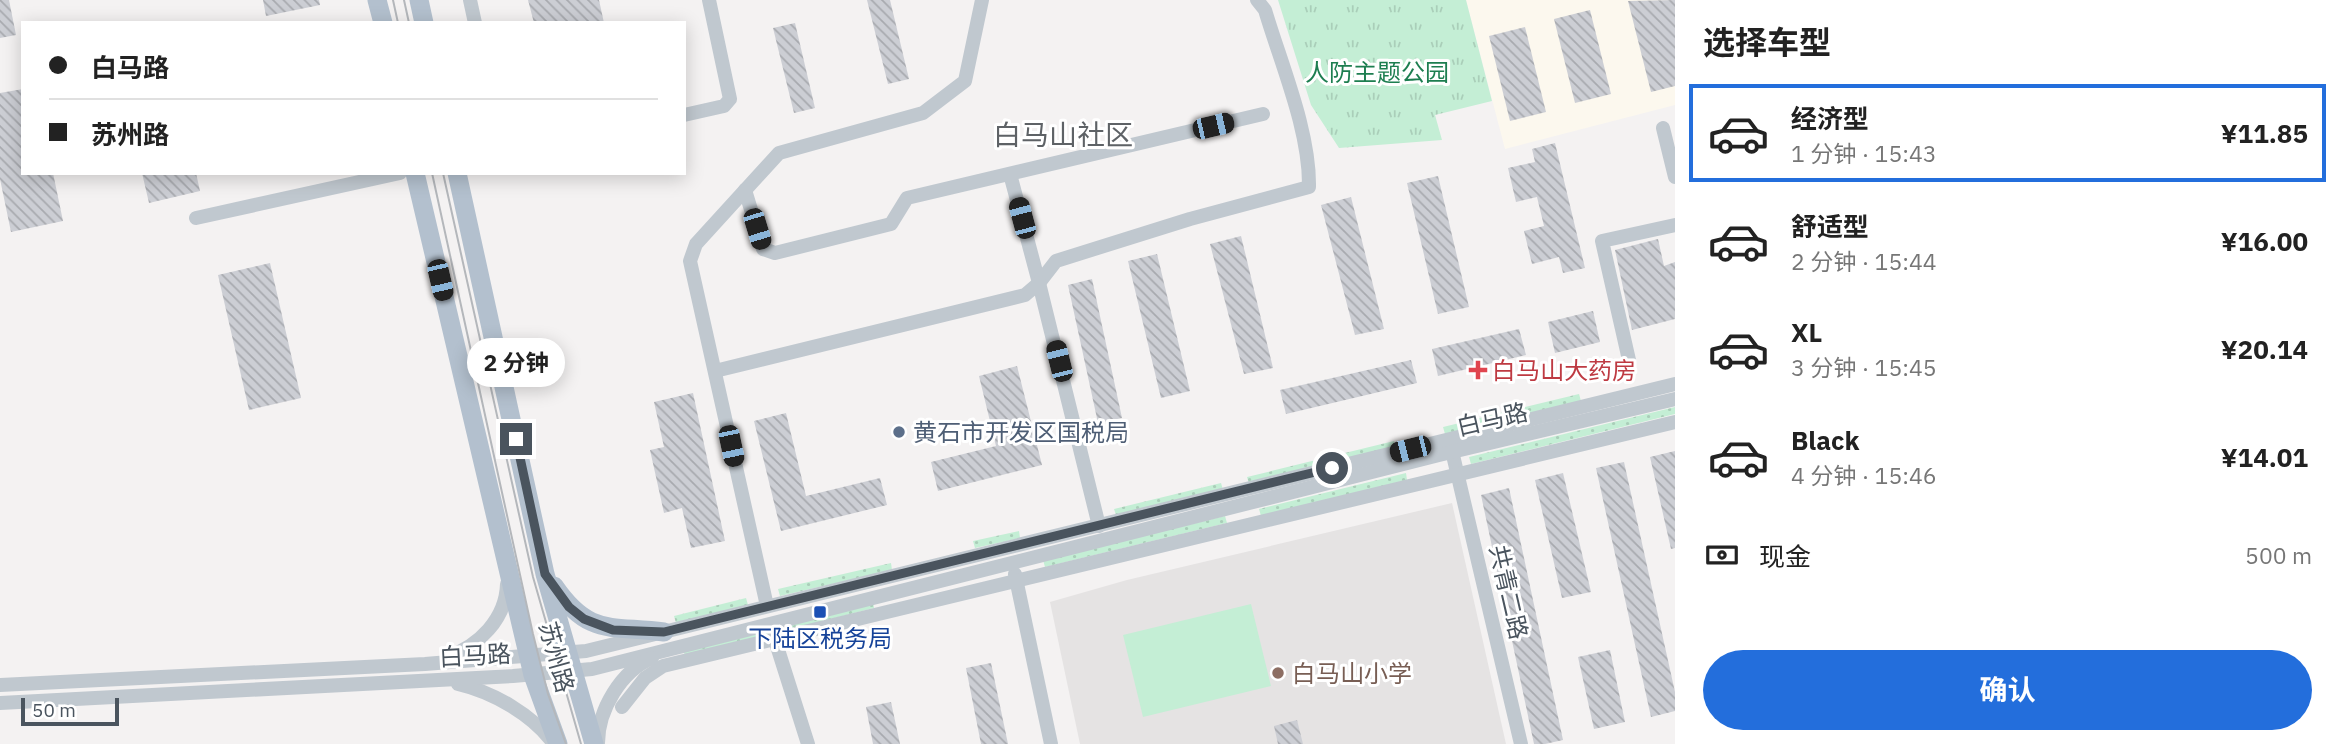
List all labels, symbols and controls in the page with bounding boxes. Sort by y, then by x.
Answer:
text: 选择车型 [1703,21,1831,63]
text: 白马路 [91,50,169,84]
park label: 人防主题公园 [1305,56,1449,88]
text: 经济型 [1791,101,1869,135]
icon: car [1707,102,1770,165]
car [1191,111,1236,141]
district label: 白马山社区 [993,116,1133,153]
text: ¥11.85 [2221,116,2308,150]
text: 苏州路 [91,117,169,151]
text: 1 分钟 · 15:43 [1791,138,1937,168]
car [1007,195,1038,241]
car [741,206,774,252]
text: 舒适型 [1791,209,1869,243]
icon: car [1707,210,1770,273]
text: ¥16.00 [2221,224,2308,258]
text: 2 分钟 · 15:44 [1791,246,1937,276]
car [426,257,455,303]
text: XL [1791,315,1822,349]
icon: car [1707,318,1770,381]
text: ¥20.14 [2221,332,2308,366]
callout: 2 分钟 [467,338,565,386]
car [1044,338,1075,384]
text: 2 分钟 [483,347,549,377]
text: 3 分钟 · 15:45 [1791,352,1937,382]
place label: 白马山大药房 [1492,354,1636,386]
marker: 白马山大药房 [1470,362,1486,378]
street label: 白马路 [1453,395,1531,443]
place label: 黄石市开发区国税局 [913,416,1129,448]
route end [500,423,532,455]
car [717,423,746,469]
text: Black [1791,423,1859,457]
marker: 黄石市开发区国税局 [891,424,907,440]
icon: car [1707,426,1770,489]
car [1388,434,1433,464]
text: ¥14.01 [2221,440,2308,474]
route start [1316,452,1348,484]
text: 4 分钟 · 15:46 [1791,460,1937,490]
icon: cash [1703,536,1741,574]
text: 现金 [1759,539,1811,573]
text: 500 m [2245,540,2312,570]
street label: 共青二路 [1483,542,1535,642]
marker: 下陆区税务局 [812,604,828,620]
street label: 苏州路 [532,618,582,696]
place label: 下陆区税务局 [748,622,892,654]
street label: 白马路 [438,637,512,673]
button: 确认 [1703,650,2312,730]
place label: 白马山小学 [1292,657,1412,689]
marker: 白马山小学 [1270,665,1286,681]
scale bar [21,695,119,727]
text: 50 m [32,698,76,722]

